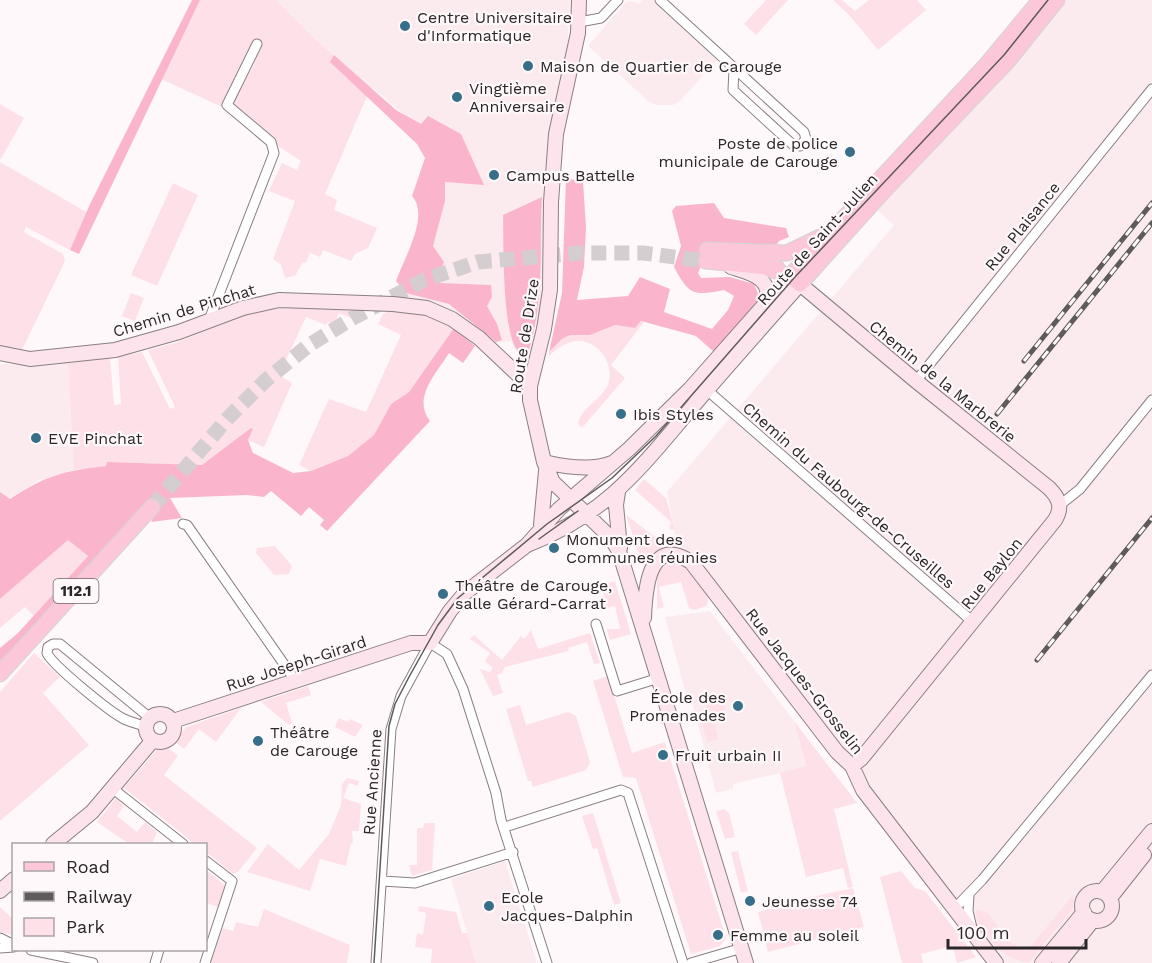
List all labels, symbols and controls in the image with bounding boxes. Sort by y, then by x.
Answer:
place label: Centre Universitaire d'Informatique [417,8,572,45]
marker: Centre Universitaire d'Informatique [398,19,412,33]
place label: Maison de Quartier de Carouge [540,57,782,76]
marker: Maison de Quartier de Carouge [521,59,535,73]
place label: Vingtième Anniversaire [469,79,565,116]
marker: Vingtième Anniversaire [450,90,464,104]
place label: Poste de police municipale de Carouge [659,134,838,171]
marker: Poste de police municipale de Carouge [843,145,857,159]
place label: Campus Battelle [506,166,635,185]
marker: Campus Battelle [487,168,501,182]
street label: Route de Saint-Julien [753,169,882,309]
street label: Rue Plaisance [981,178,1064,274]
street label: Route de Drize [506,277,543,395]
street label: Chemin de Pinchat [111,280,258,341]
street label: Chemin de la Marbrerie [865,316,1020,446]
street label: Chemin du Faubourg-de-Cruseilles [739,398,959,593]
place label: Ibis Styles [633,405,714,424]
marker: Ibis Styles [614,407,628,421]
place label: EVE Pinchat [48,429,143,448]
marker: EVE Pinchat [29,431,43,445]
place label: Monument des Communes réunies [566,530,717,567]
street label: Rue Baylon [957,534,1026,613]
marker: Monument des Communes réunies [547,541,561,555]
place label: Théâtre de Carouge, salle Gérard-Carrat [455,576,612,613]
road number: 112.1 [54,579,98,603]
marker: Théâtre de Carouge, salle Gérard-Carrat [436,587,450,601]
street label: Rue Jacques-Grosselin [742,605,867,758]
street label: Rue Joseph-Girard [224,632,369,695]
place label: École des Promenades [629,688,726,725]
marker: École des Promenades [731,699,745,713]
place label: Théâtre de Carouge [270,723,358,760]
street label: Rue Ancienne [359,728,386,836]
marker: Théâtre de Carouge [251,734,265,748]
place label: Fruit urbain II [675,746,782,765]
marker: Fruit urbain II [656,748,670,762]
legend [12,843,207,951]
text: Road [66,856,110,877]
text: Railway [66,886,133,907]
place label: Ecole Jacques-Dalphin [501,888,633,925]
place label: Jeunesse 74 [762,892,858,911]
marker: Jeunesse 74 [743,894,757,908]
marker: Ecole Jacques-Dalphin [482,899,496,913]
scale bar [948,912,1086,950]
text: Park [66,916,105,937]
text: 100 m [957,922,1010,943]
place label: Femme au soleil [730,926,859,945]
marker: Femme au soleil [711,928,725,942]

